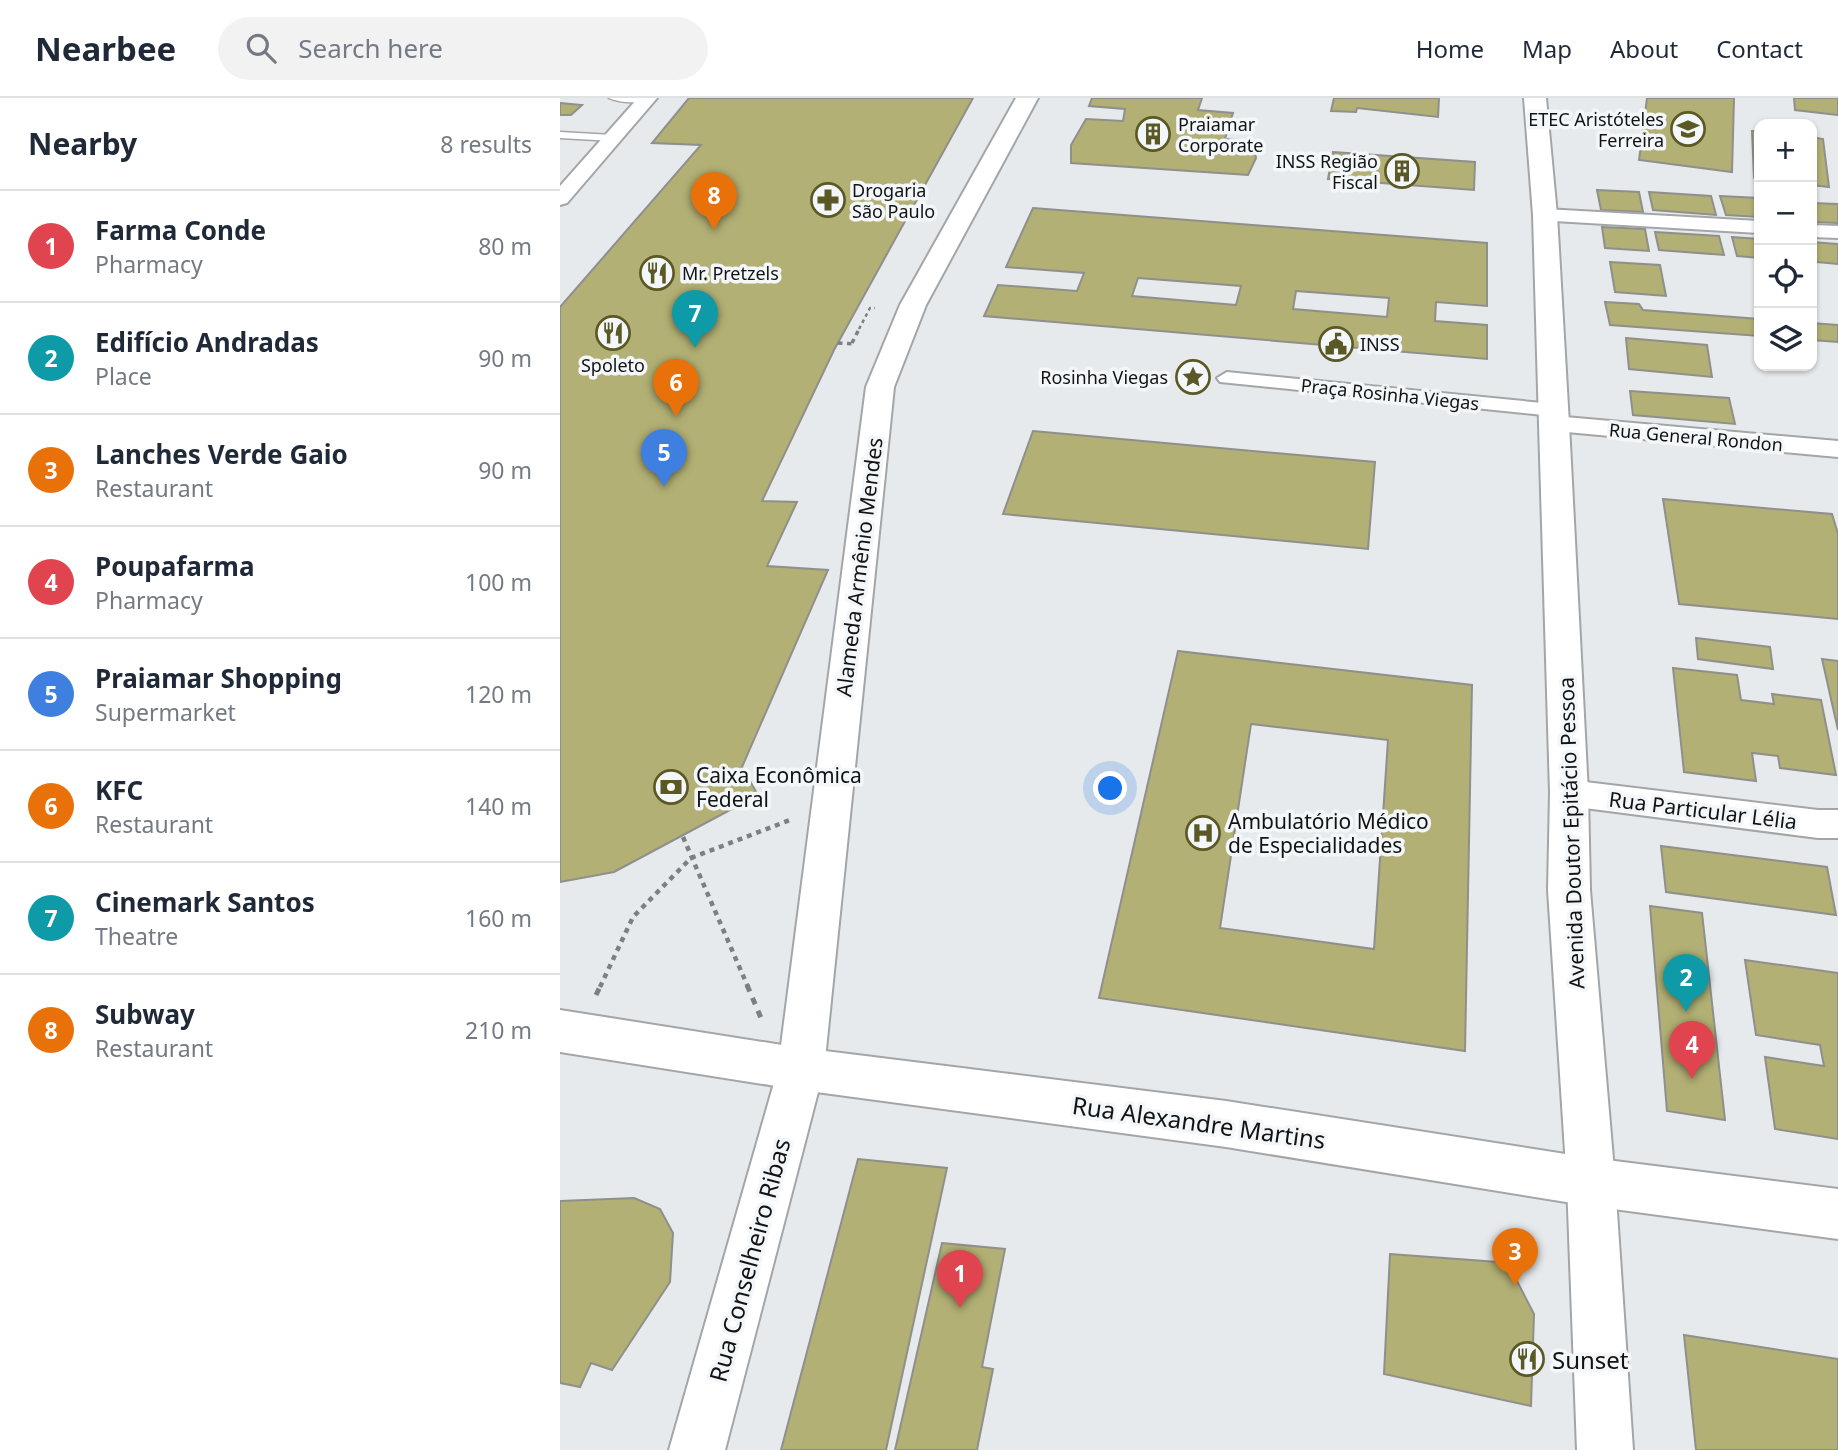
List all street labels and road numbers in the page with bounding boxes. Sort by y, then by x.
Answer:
street label: Praça Rosinha Viegas [1300,373,1480,415]
street label: Rua General Rondon [1608,417,1784,457]
street label: Alameda Armênio Mendes [829,436,889,698]
street label: Avenida Doutor Epitácio Pessoa [1552,677,1590,989]
street label: Rua Particular Lélia [1607,785,1799,835]
street label: Rua Alexandre Martins [1070,1088,1328,1156]
street label: Rua Conselheiro Ribas [701,1135,797,1385]

